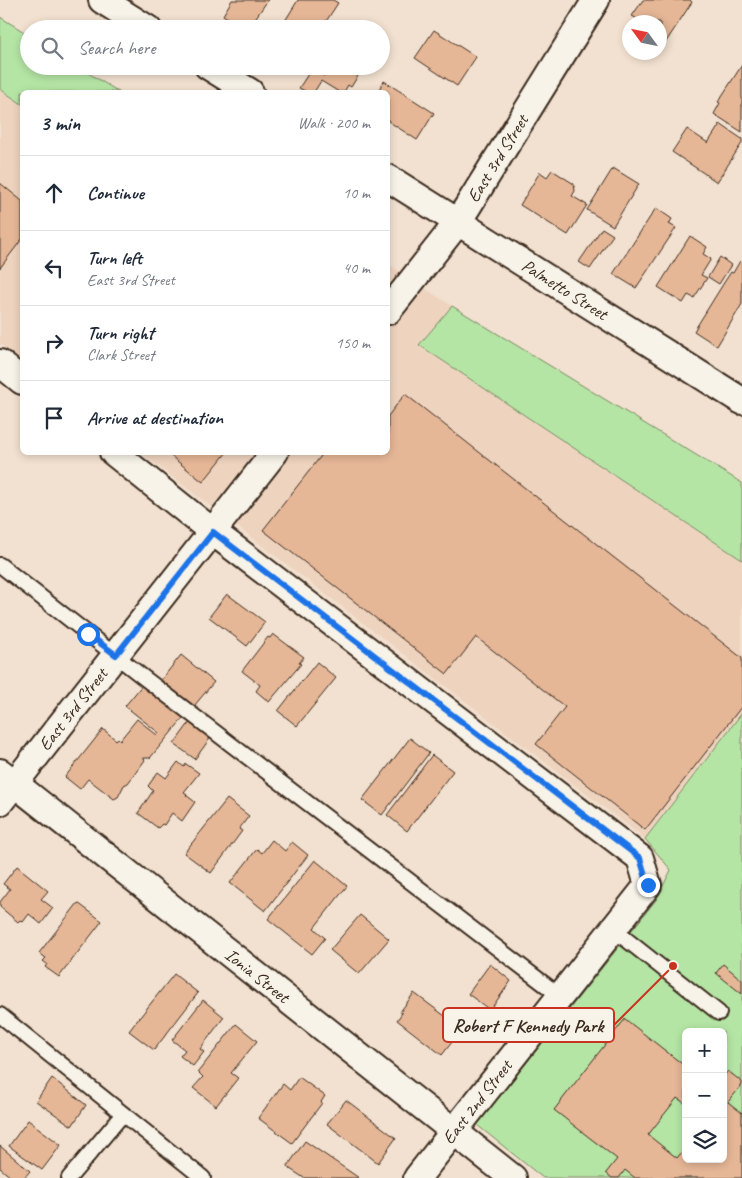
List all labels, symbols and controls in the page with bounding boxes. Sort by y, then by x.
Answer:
north arrow [622,15,667,60]
search box [20,20,390,75]
icon: search [38,34,66,62]
text: Search here [78,36,155,60]
street label: East 3rd Street [462,109,534,206]
text: 3 min [40,110,80,136]
text: Walk · 200 m [298,113,370,133]
icon: ahead [40,179,68,207]
text: Continue [87,181,144,205]
text: 10 m [343,183,370,203]
text: Turn left [87,246,142,270]
icon: left [40,254,68,282]
street label: Palmetto Street [518,254,613,326]
text: 40 m [343,258,370,278]
text: East 3rd Street [87,270,175,290]
text: Turn right [87,321,154,345]
icon: right [40,329,68,357]
text: 150 m [336,333,370,353]
text: Clark Street [87,345,154,365]
icon: arrive [40,404,68,432]
text: Arrive at destination [87,406,223,430]
route start [77,623,100,646]
street label: East 3rd Street [34,662,113,755]
route end [637,874,660,897]
street label: Ionia Street [221,943,295,1009]
callout: Robert F Kennedy Park [443,1008,614,1042]
text: Robert F Kennedy Park [453,1014,605,1038]
map controls [682,1028,727,1163]
button: + [682,1028,727,1073]
street label: East 2nd Street [437,1054,518,1148]
button: − [682,1073,727,1118]
button: layers [682,1118,727,1163]

